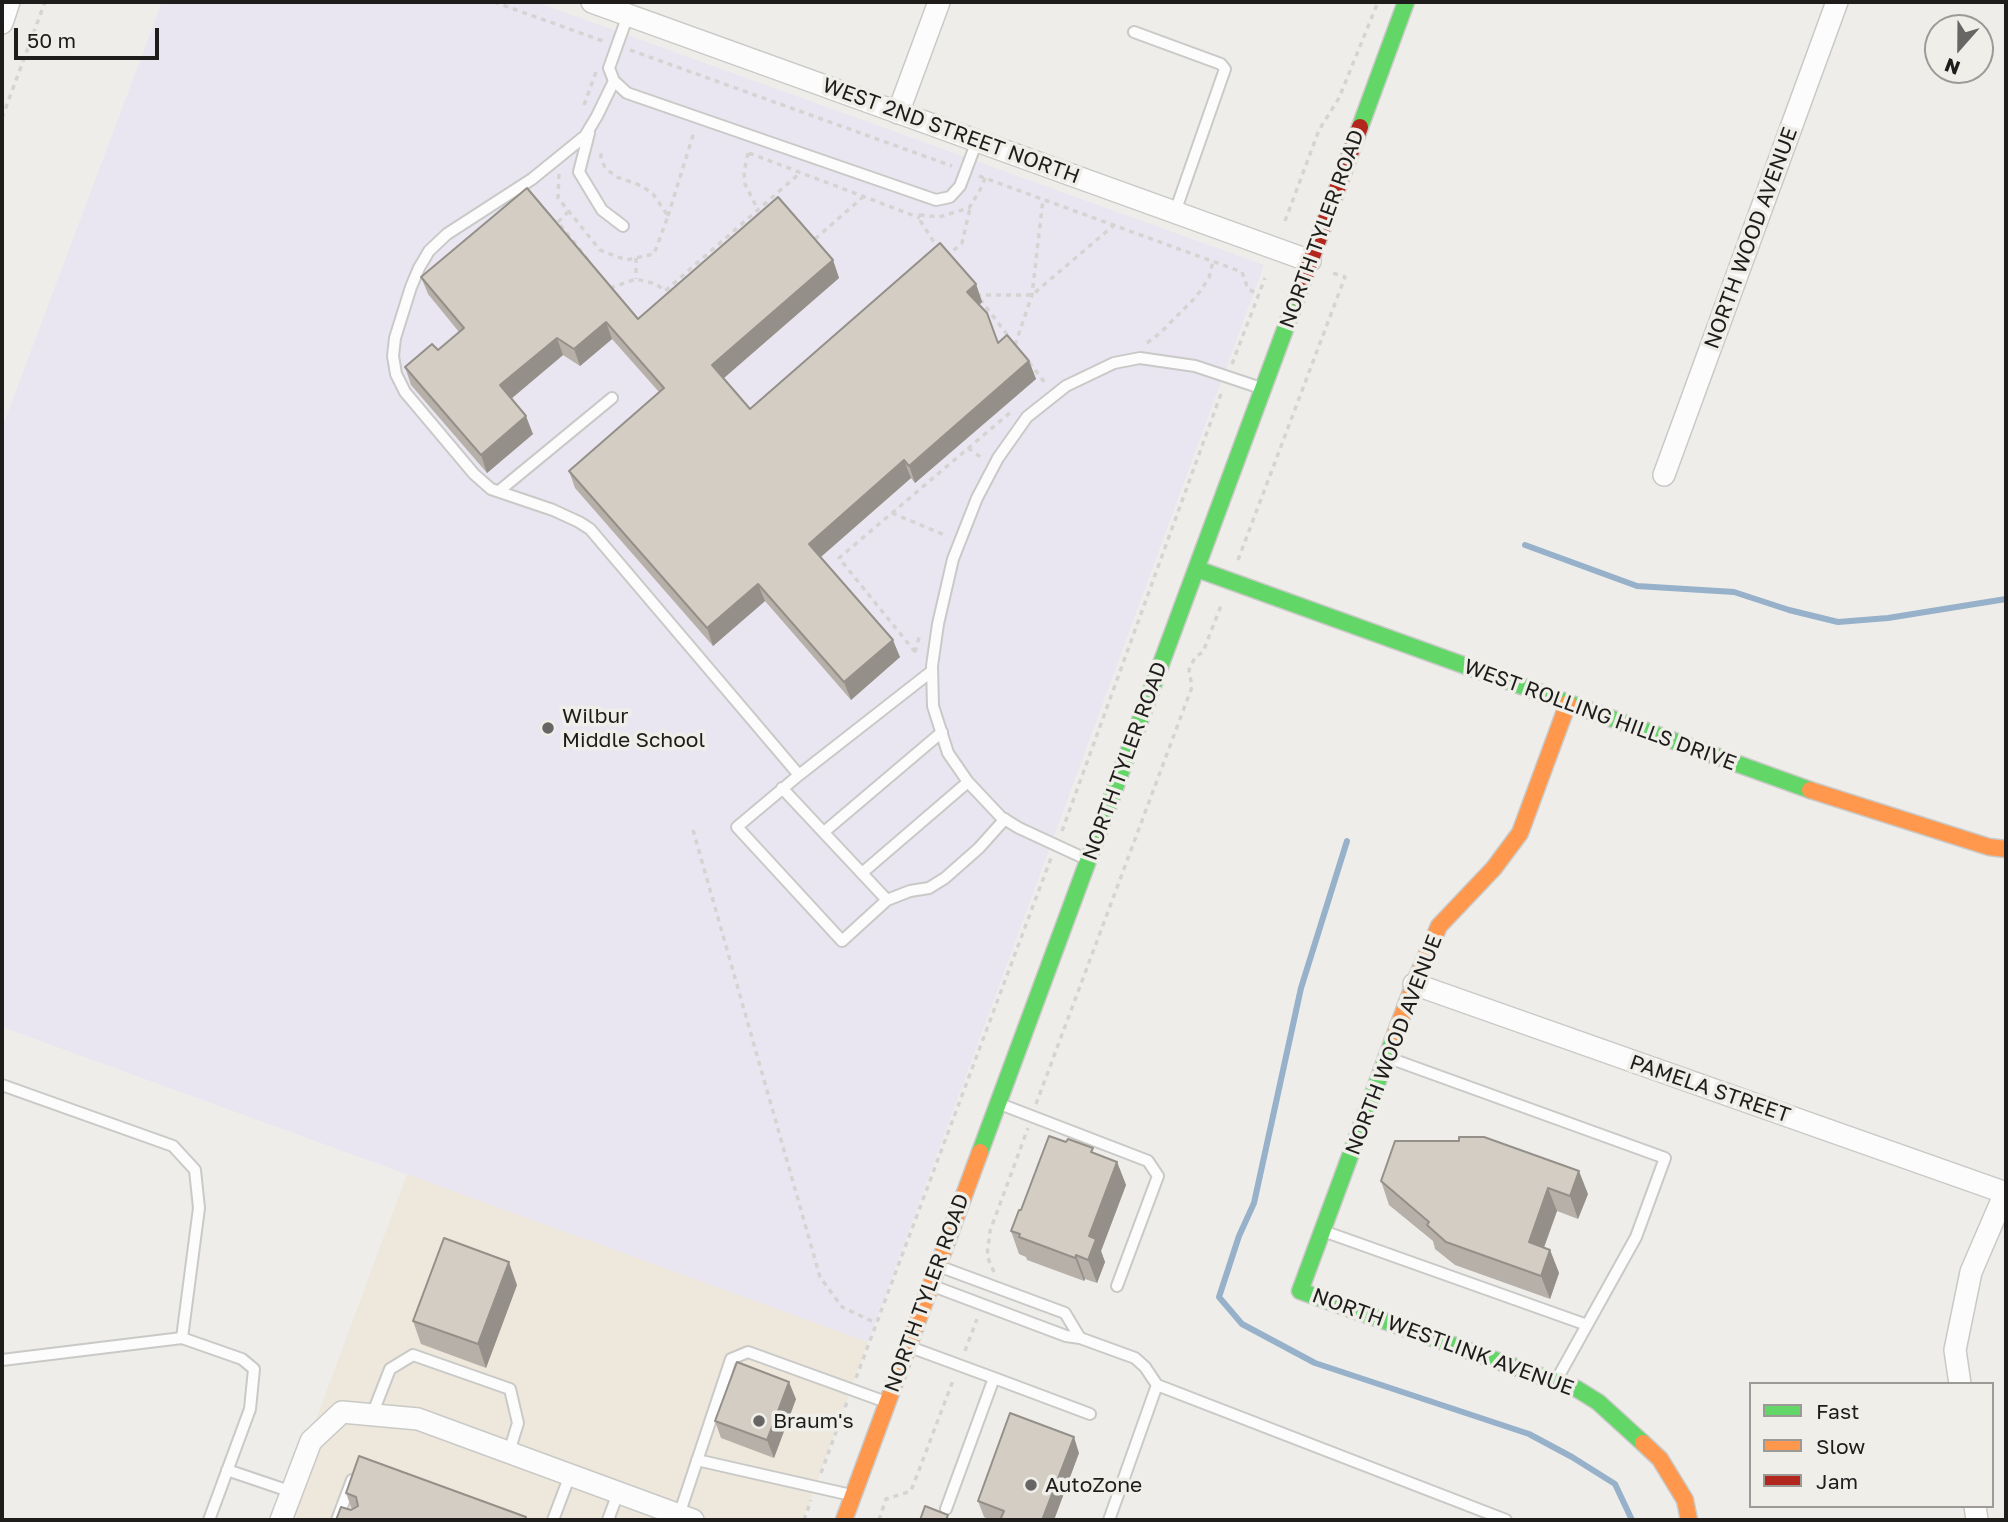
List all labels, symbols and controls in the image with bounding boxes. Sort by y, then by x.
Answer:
scale bar [18,14,163,58]
north arrow [1924,14,1994,84]
text: 50 m [27,27,76,53]
text: N [1941,54,1963,81]
street label: WEST 2ND STREET NORTH [819,73,1083,189]
street label: NORTH WOOD AVENUE [1699,124,1803,352]
street label: NORTH TYLER ROAD [1274,126,1370,332]
street label: WEST ROLLING HILLS DRIVE [1460,654,1740,776]
street label: NORTH TYLER ROAD [1077,658,1173,864]
place label: Wilbur Middle School [562,703,705,753]
marker: Wilbur Middle School [540,720,556,736]
street label: NORTH WOOD AVENUE [1340,931,1448,1159]
street label: PAMELA STREET [1626,1050,1794,1128]
street label: NORTH TYLER ROAD [879,1190,975,1396]
street label: NORTH WESTLINK AVENUE [1309,1283,1577,1401]
legend [1749,1382,1994,1508]
text: Fast [1816,1398,1859,1424]
place label: Braum's [773,1408,854,1434]
marker: Braum's [751,1413,767,1429]
text: Slow [1816,1433,1865,1459]
text: Jam [1816,1468,1858,1494]
place label: AutoZone [1045,1472,1142,1498]
marker: AutoZone [1023,1477,1039,1493]

